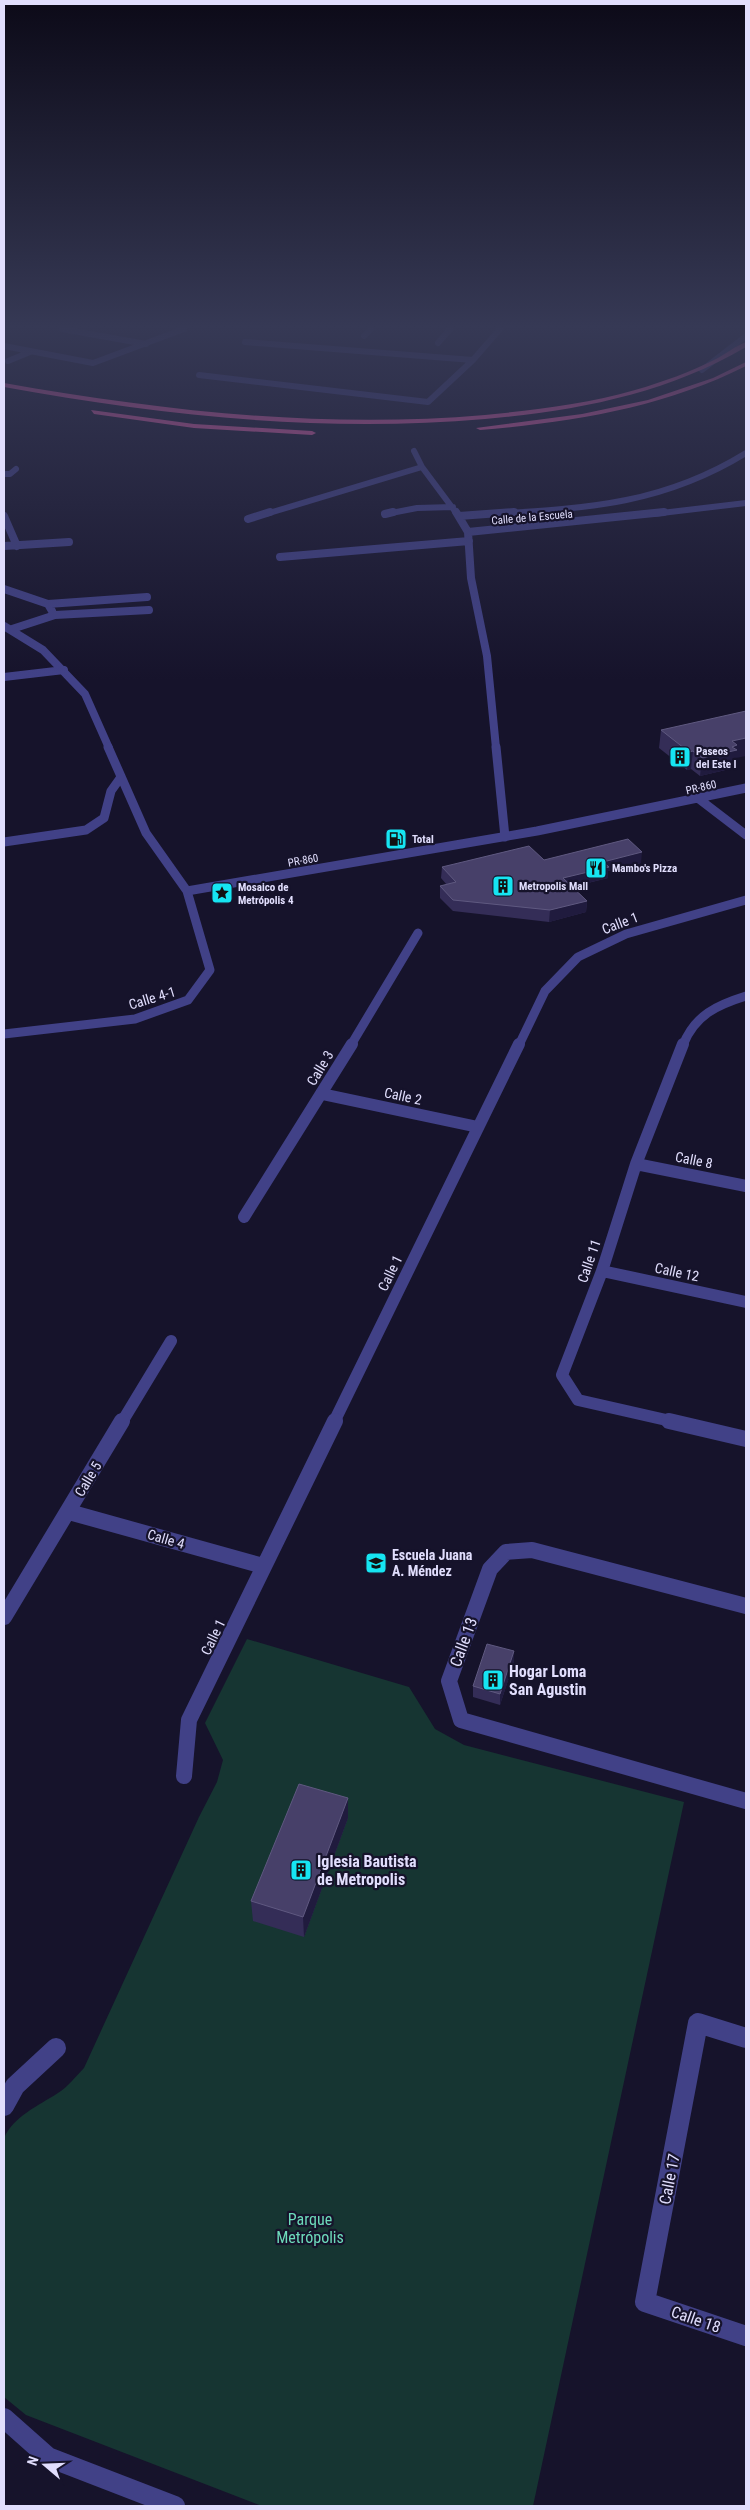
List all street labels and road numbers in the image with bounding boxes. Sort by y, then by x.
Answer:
street label: Calle de la Escuela [491,507,573,528]
street label: PR-860 [685,778,718,797]
street label: PR-860 [287,851,319,870]
street label: Calle 1 [600,909,640,937]
street label: Calle 4-1 [127,983,177,1013]
street label: Calle 3 [303,1048,337,1088]
street label: Calle 2 [383,1084,423,1108]
street label: Calle 8 [674,1149,714,1171]
street label: Calle 11 [574,1237,604,1285]
street label: Calle 1 [375,1253,405,1293]
street label: Calle 12 [653,1260,701,1284]
street label: Calle 5 [71,1459,105,1499]
street label: Calle 4 [146,1526,186,1552]
street label: Calle 13 [446,1615,481,1669]
street label: Calle 1 [198,1617,228,1657]
street label: Calle 17 [655,2152,684,2206]
street label: Calle 18 [669,2302,723,2337]

